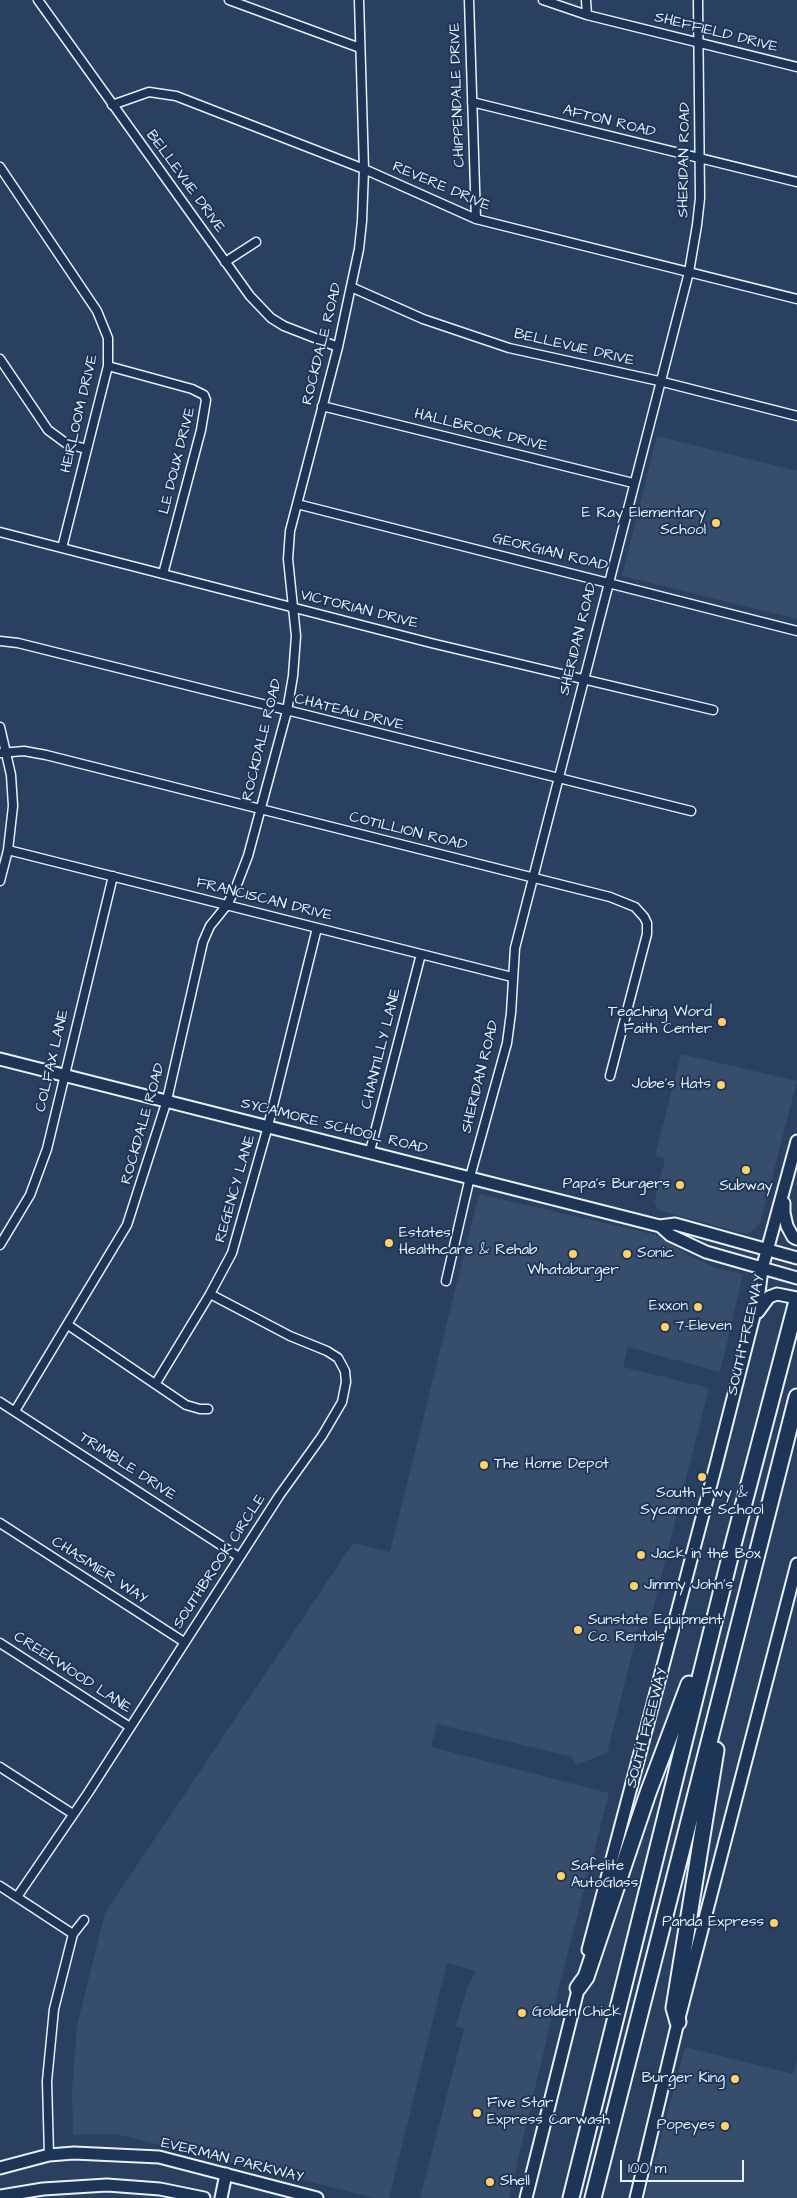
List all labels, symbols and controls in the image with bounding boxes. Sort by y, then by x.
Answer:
street label: SHEFFIELD DRIVE [652,9,780,57]
street label: CHIPPENDALE DRIVE [446,22,470,168]
street label: AFTON ROAD [561,102,657,142]
street label: SHERIDAN ROAD [675,102,695,218]
street label: BELLEVUE DRIVE [142,127,228,237]
street label: REVERE DRIVE [389,158,493,216]
street label: ROCKDALE ROAD [299,281,347,407]
street label: BELLEVUE DRIVE [512,325,636,371]
street label: HEIRLOOM DRIVE [58,353,102,475]
street label: LE DOUX DRIVE [156,406,200,516]
street label: HALLBROOK DRIVE [412,406,550,456]
place label: E Ray Elementary School [582,505,706,540]
marker: E Ray Elementary School [710,517,722,529]
street label: GEORGIAN ROAD [491,530,609,576]
street label: SHERIDAN ROAD [556,581,602,697]
street label: VICTORIAN DRIVE [298,587,420,633]
street label: ROCKDALE ROAD [239,677,287,803]
street label: CHATEAU DRIVE [292,691,406,735]
street label: COTILLION ROAD [347,809,469,855]
street label: FRANCISCAN DRIVE [194,874,334,926]
street label: CHANTILLY LANE [358,987,406,1111]
place label: Teaching Word Faith Center [608,1004,712,1039]
street label: COLFAX LANE [32,1008,74,1114]
marker: Teaching Word Faith Center [716,1016,728,1028]
street label: SHERIDAN ROAD [458,1019,504,1135]
street label: ROCKDALE ROAD [118,1061,170,1187]
place label: Jobe's Hats [632,1076,711,1094]
marker: Jobe's Hats [715,1079,727,1091]
street label: SYCAMORE SCHOOL ROAD [239,1095,429,1159]
street label: REGENCY LANE [212,1133,260,1245]
marker: Subway [740,1164,752,1176]
place label: Papa's Burgers [563,1176,670,1194]
place label: Subway [719,1178,773,1196]
marker: Papa's Burgers [674,1179,686,1191]
place label: Estates Healthcare & Rehab [399,1225,538,1260]
marker: Estates Healthcare & Rehab [383,1237,395,1249]
place label: Sonic [637,1245,674,1263]
marker: Whataburger [567,1248,579,1260]
marker: Sonic [621,1248,633,1260]
place label: Whataburger [527,1262,619,1280]
street label: SOUTH FREEWAY [724,1273,770,1397]
place label: Exxon [649,1298,688,1316]
marker: Exxon [692,1301,704,1313]
place label: 7-Eleven [675,1318,732,1336]
marker: 7-Eleven [659,1321,671,1333]
street label: TRIMBLE DRIVE [75,1429,179,1505]
place label: The Home Depot [494,1456,609,1474]
marker: The Home Depot [478,1459,490,1471]
marker: South Fwy & Sycamore School [696,1471,708,1483]
place label: South Fwy & Sycamore School [640,1485,764,1520]
street label: SOUTHBROOK CIRCLE [170,1491,270,1633]
street label: CHASMIER WAY [48,1533,150,1609]
place label: Jack in the Box [651,1546,761,1564]
marker: Jack in the Box [635,1549,647,1561]
place label: Jimmy John's [644,1577,733,1595]
marker: Jimmy John's [628,1580,640,1592]
place label: Sunstate Equipment Co. Rentals [588,1612,722,1647]
marker: Sunstate Equipment Co. Rentals [572,1624,584,1636]
street label: CREEKWOOD LANE [10,1628,134,1718]
street label: SOUTH FREEWAY [623,1666,673,1790]
place label: Safelite AutoGlass [571,1858,638,1893]
marker: Safelite AutoGlass [555,1870,567,1882]
place label: Panda Express [662,1914,764,1932]
marker: Panda Express [768,1917,780,1929]
place label: Golden Chick [532,2004,622,2022]
marker: Golden Chick [516,2007,528,2019]
place label: Burger King [642,2070,725,2088]
marker: Burger King [729,2073,741,2085]
place label: Five Star Express Carwash [487,2095,610,2130]
marker: Five Star Express Carwash [471,2107,483,2119]
place label: Popeyes [657,2117,715,2135]
marker: Popeyes [719,2120,731,2132]
street label: EVERMAN PARKWAY [159,2135,305,2187]
scale bar [622,2150,746,2182]
text: 100 m [628,2158,667,2179]
place label: Shell [500,2173,530,2191]
marker: Shell [484,2176,496,2188]

